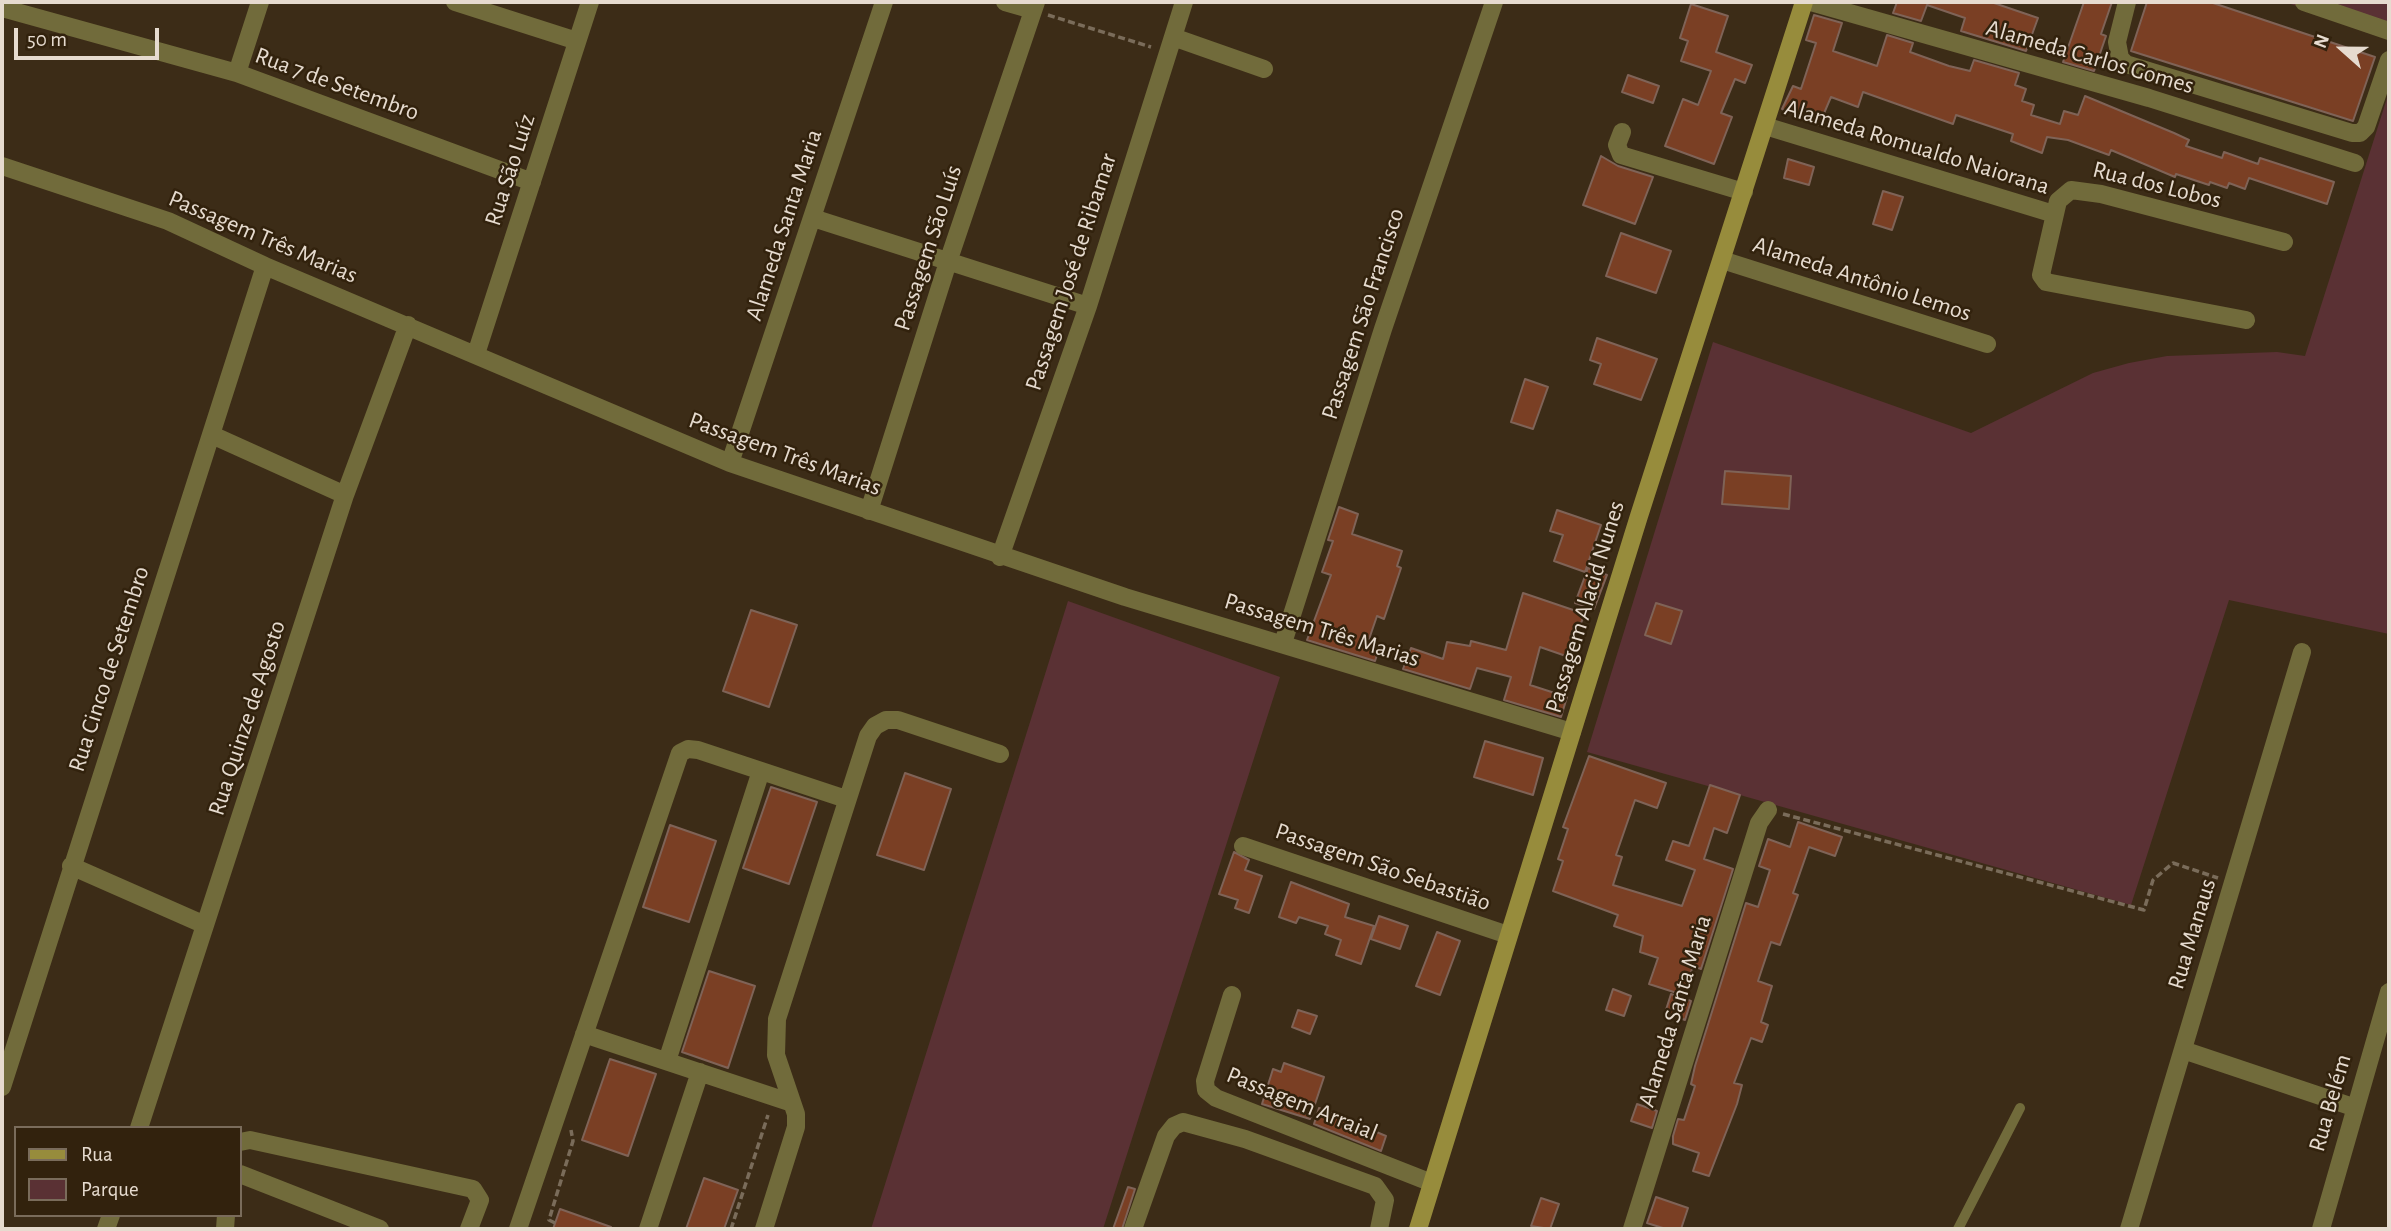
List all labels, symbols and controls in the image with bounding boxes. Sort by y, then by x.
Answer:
scale bar [18,14,163,58]
street label: Alameda Carlos Gomes [1983,14,2197,100]
north arrow [2307,14,2377,84]
text: 50 m [27,29,67,50]
text: N [2311,32,2333,51]
street label: Rua 7 de Setembro [251,41,423,127]
street label: Alameda Romualdo Naiorana [1781,93,2053,201]
street label: Rua São Luíz [478,111,542,229]
street label: Alameda Santa Maria [740,126,828,324]
street label: Passagem José de Ribamar [1019,150,1123,394]
street label: Rua dos Lobos [2090,155,2224,215]
street label: Passagem São Luís [888,162,968,334]
street label: Passagem Três Marias [164,184,362,290]
street label: Passagem São Francisco [1315,205,1411,423]
street label: Alameda Antônio Lemos [1749,230,1975,328]
street label: Passagem Três Marias [685,406,885,502]
street label: Passagem Alacid Nunes [1539,497,1631,717]
street label: Rua Cinco de Setembro [62,563,156,775]
street label: Passagem Três Marias [1221,587,1423,673]
street label: Rua Quinze de Agosto [202,617,292,819]
street label: Passagem São Sebastião [1272,817,1494,917]
street label: Rua Manaus [2162,875,2222,993]
street label: Alameda Santa Maria [1632,911,1718,1111]
street label: Rua Belém [2302,1051,2358,1155]
street label: Passagem Arraial [1222,1061,1382,1147]
legend [14,1126,242,1217]
text: Rua [81,1144,113,1165]
text: Parque [81,1179,139,1200]

